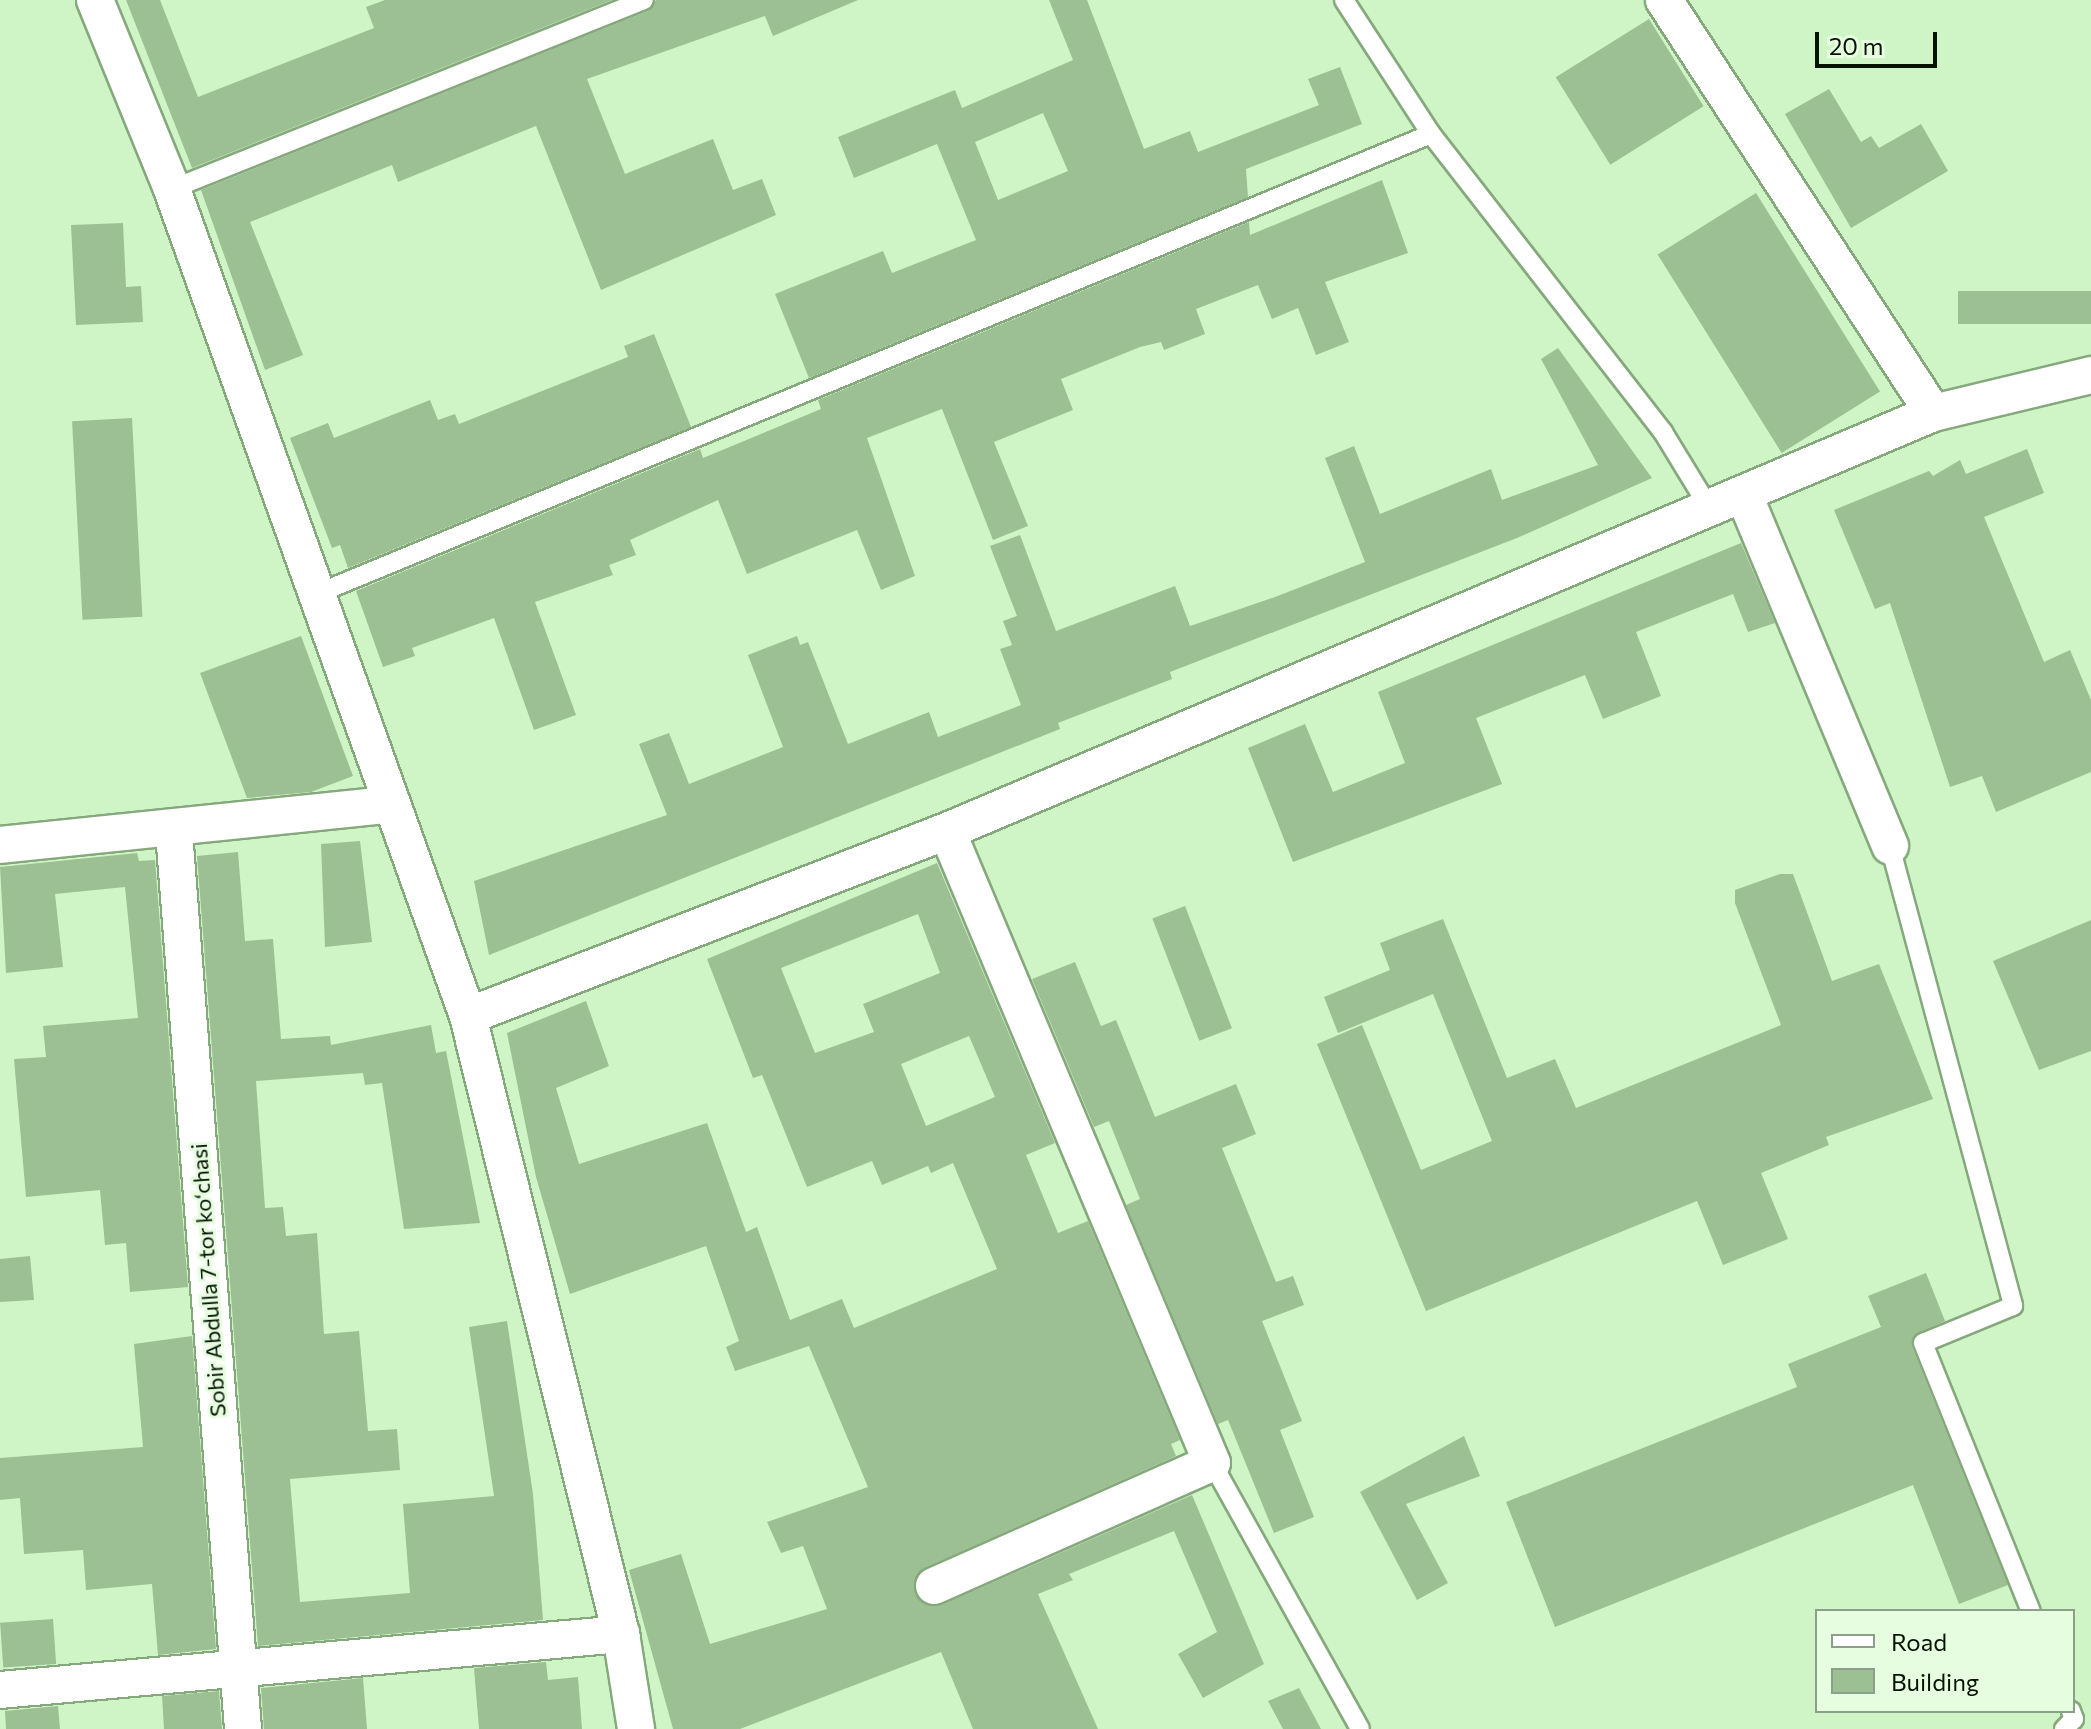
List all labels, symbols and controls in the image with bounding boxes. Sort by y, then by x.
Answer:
scale bar [1819,16,1941,66]
text: 20 m [1829,31,1883,60]
street label: Sobir Abdulla 7-tor koʻchasi [185,1142,231,1418]
legend [1815,1609,2075,1713]
text: Road [1891,1627,1947,1656]
text: Building [1891,1667,1979,1696]

